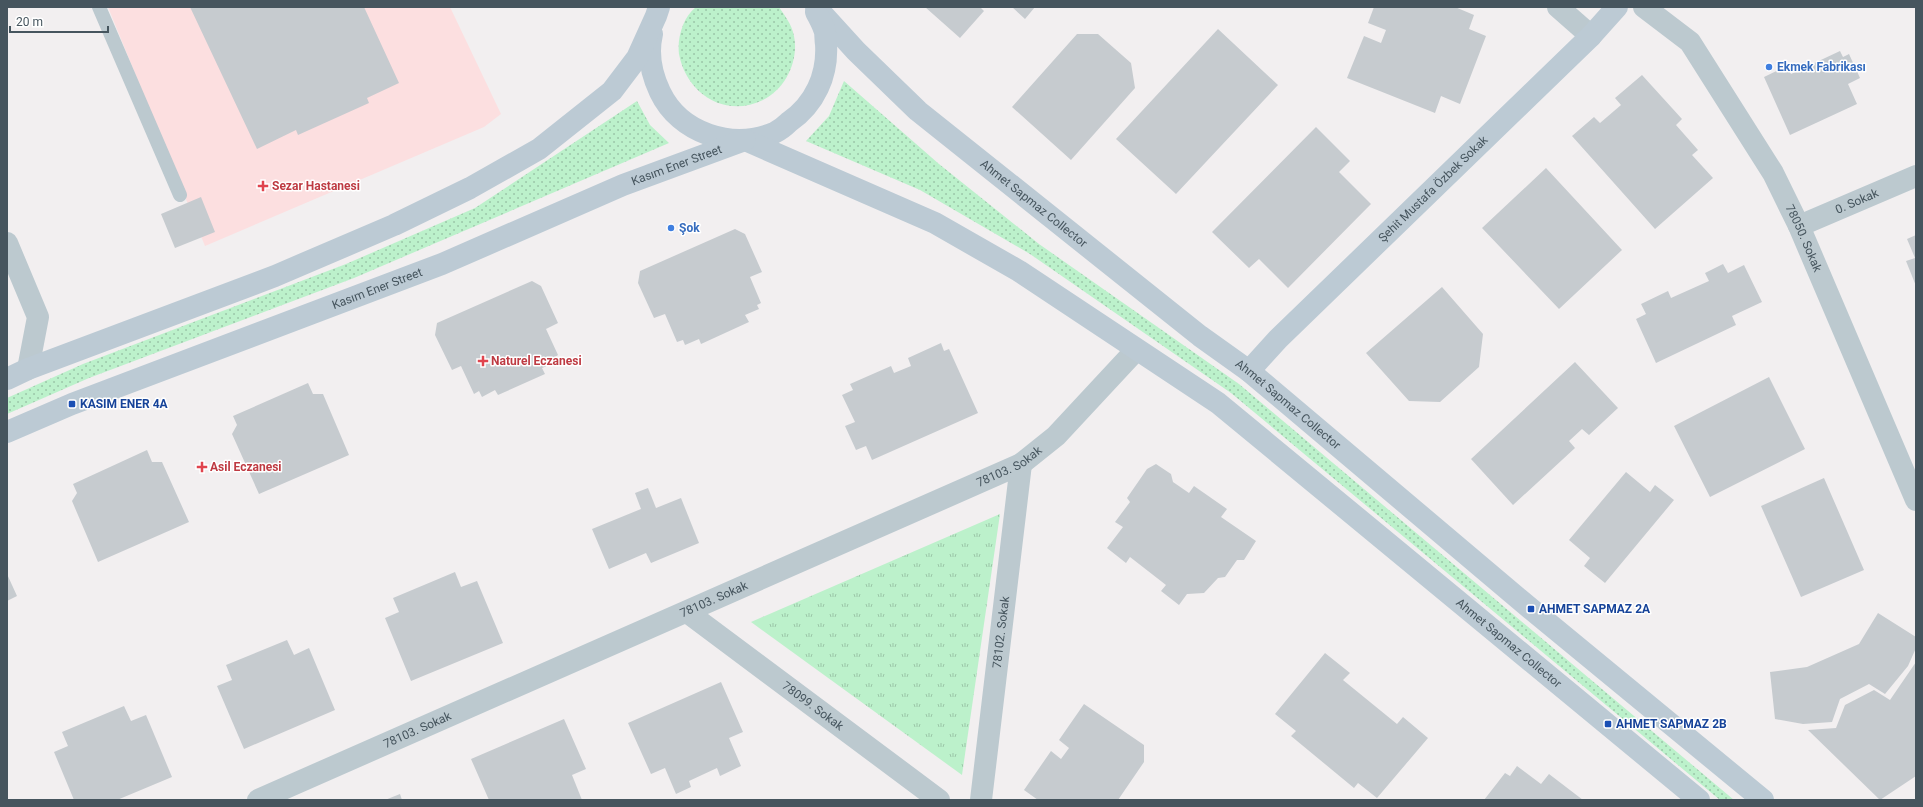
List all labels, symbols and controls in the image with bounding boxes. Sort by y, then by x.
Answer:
scale bar [10,8,108,34]
text: 20 m [16,15,43,29]
place label: Ekmek Fabrikası [1777,60,1866,74]
marker: Ekmek Fabrikası [1764,62,1774,72]
street label: Şehit Mustafa Özbek Sokak [1376,132,1491,245]
street label: Kasım Ener Street [629,142,724,188]
street label: Ahmet Sapmaz Collector [978,157,1090,250]
place label: Sezar Hastanesi [272,179,360,193]
marker: Sezar Hastanesi [257,180,269,192]
street label: 0. Sokak [1833,185,1881,217]
street label: 78050. Sokak [1782,202,1825,275]
place label: Şok [679,221,700,235]
marker: Şok [666,223,676,233]
street label: Kasım Ener Street [330,265,424,312]
place label: Naturel Eczanesi [491,354,582,368]
marker: Naturel Eczanesi [478,356,488,366]
street label: Ahmet Sapmaz Collector [1233,357,1343,452]
place label: KASIM ENER 4A [80,397,169,411]
marker: KASIM ENER 4A [67,399,77,409]
street label: 78103. Sokak [974,443,1045,490]
place label: Asil Eczanesi [210,460,282,474]
marker: Asil Eczanesi [197,462,207,472]
street label: 78103. Sokak [678,578,751,620]
street label: 78102. Sokak [990,594,1012,669]
street label: Ahmet Sapmaz Collector [1453,595,1564,691]
place label: AHMET SAPMAZ 2A [1539,602,1651,616]
marker: AHMET SAPMAZ 2A [1526,604,1536,614]
street label: 78099. Sokak [780,679,847,734]
street label: 78103. Sokak [381,708,454,751]
place label: AHMET SAPMAZ 2B [1616,717,1727,731]
marker: AHMET SAPMAZ 2B [1603,719,1613,729]

